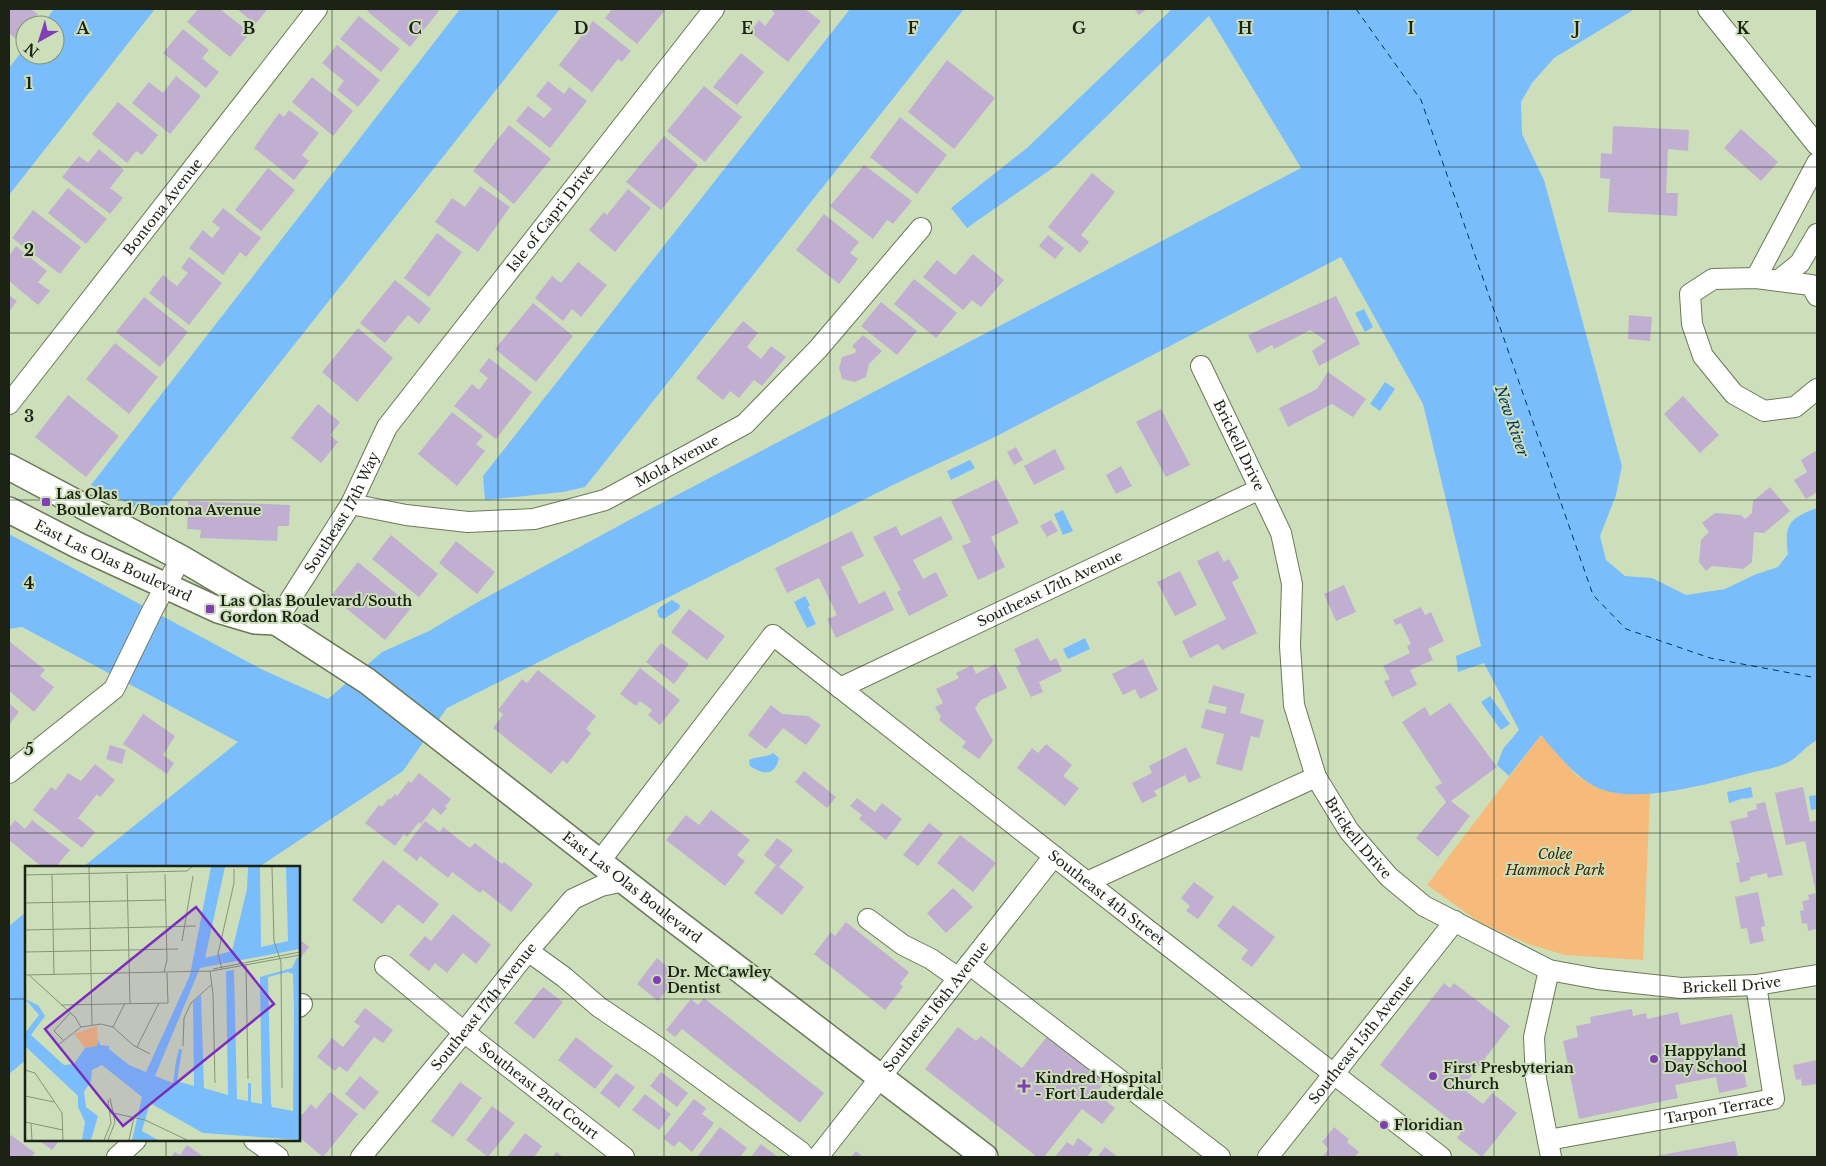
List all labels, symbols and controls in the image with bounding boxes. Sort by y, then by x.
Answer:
north arrow [15,15,65,65]
text: A [76,18,91,38]
text: B [243,18,256,38]
text: C [408,18,422,38]
text: D [574,18,588,38]
text: E [741,18,753,38]
text: F [907,18,919,38]
text: G [1072,18,1086,38]
text: H [1237,18,1253,38]
text: I [1408,18,1415,38]
text: J [1571,18,1580,38]
text: K [1736,18,1750,38]
text: N [21,39,43,61]
text: 1 [26,73,33,93]
street label: Bontona Avenue [119,155,206,259]
street label: Isle of Capri Drive [503,161,598,276]
text: 2 [24,240,34,260]
water label: New River [1491,382,1533,460]
street label: Brickell Drive [1209,397,1269,494]
text: 3 [24,406,34,426]
street label: Mola Avenue [632,431,722,491]
street label: Southeast 17th Way [300,449,383,577]
place label: Las Olas Boulevard/Bontona Avenue [56,485,261,519]
marker: Las Olas Boulevard/Bontona Avenue [40,496,52,508]
street label: East Las Olas Boulevard [32,516,195,606]
street label: Southeast 17th Avenue [974,546,1125,631]
text: 4 [24,573,34,593]
place label: Las Olas Boulevard/South Gordon Road [220,592,412,626]
marker: Las Olas Boulevard/South Gordon Road [204,603,216,615]
text: 5 [24,739,34,759]
street label: Brickell Drive [1321,793,1395,883]
street label: East Las Olas Boulevard [559,827,706,947]
park label: Colee Hammock Park [1504,845,1605,879]
street label: Southeast 4th Street [1045,846,1169,949]
inset map [25,866,300,1141]
street label: Southeast 16th Avenue [879,938,993,1076]
street label: Southeast 17th Avenue [427,939,540,1074]
place label: Dr. McCawley Dentist [667,963,772,997]
street label: Southeast 15th Avenue [1304,971,1418,1108]
street label: Brickell Drive [1682,972,1782,997]
marker: Dr. McCawley Dentist [651,974,663,986]
street label: Southeast 2nd Court [475,1038,603,1143]
place label: Happyland Day School [1664,1042,1747,1076]
marker: Happyland Day School [1648,1053,1660,1065]
place label: First Presbyterian Church [1443,1059,1574,1093]
place label: Kindred Hospital - Fort Lauderdale [1035,1069,1164,1103]
marker: First Presbyterian Church [1427,1070,1439,1082]
marker: Kindred Hospital - Fort Lauderdale [1017,1079,1031,1093]
street label: Tarpon Terrace [1663,1090,1775,1128]
place label: Floridian [1394,1116,1463,1134]
marker: Floridian [1378,1119,1390,1131]

